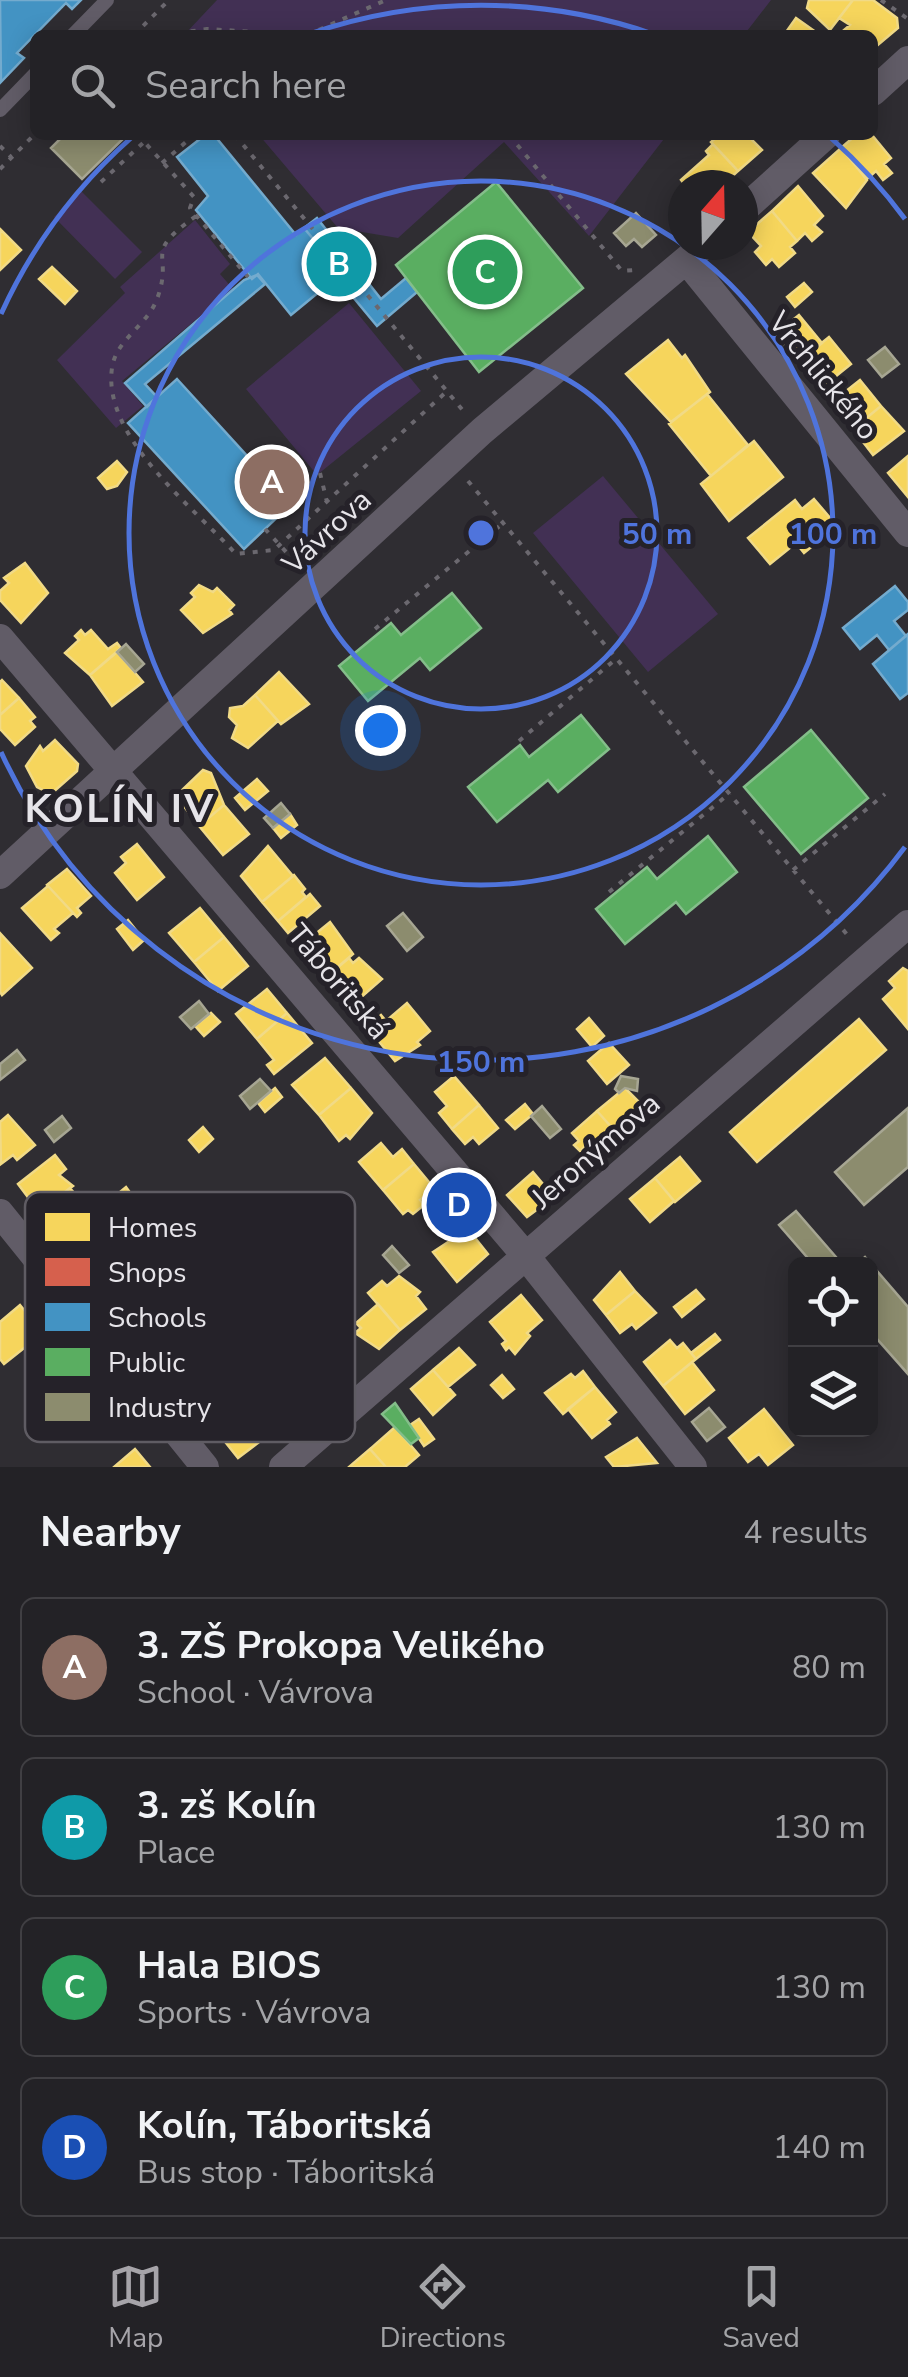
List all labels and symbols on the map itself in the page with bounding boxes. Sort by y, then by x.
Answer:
north arrow [668,170,758,260]
pin: B [306,226,372,302]
pin: C [452,234,518,310]
street label: Vrchlického [758,302,888,449]
pin: A [240,444,304,520]
street label: Vávrova [273,480,381,585]
text: 50 m [622,514,692,555]
text: 100 m [789,514,877,555]
centre of rings [463,515,499,551]
your location [355,705,406,756]
district label: KOLÍN IV [24,782,216,836]
street label: Táboritská [278,915,398,1049]
text: 150 m [437,1042,525,1083]
street label: Jeronýmova [522,1084,669,1219]
pin: D [426,1168,492,1242]
legend [25,1192,355,1442]
text: Homes [108,1209,197,1247]
text: Shops [108,1254,186,1292]
text: Schools [108,1299,207,1337]
text: Public [108,1344,185,1382]
text: Industry [108,1389,212,1427]

